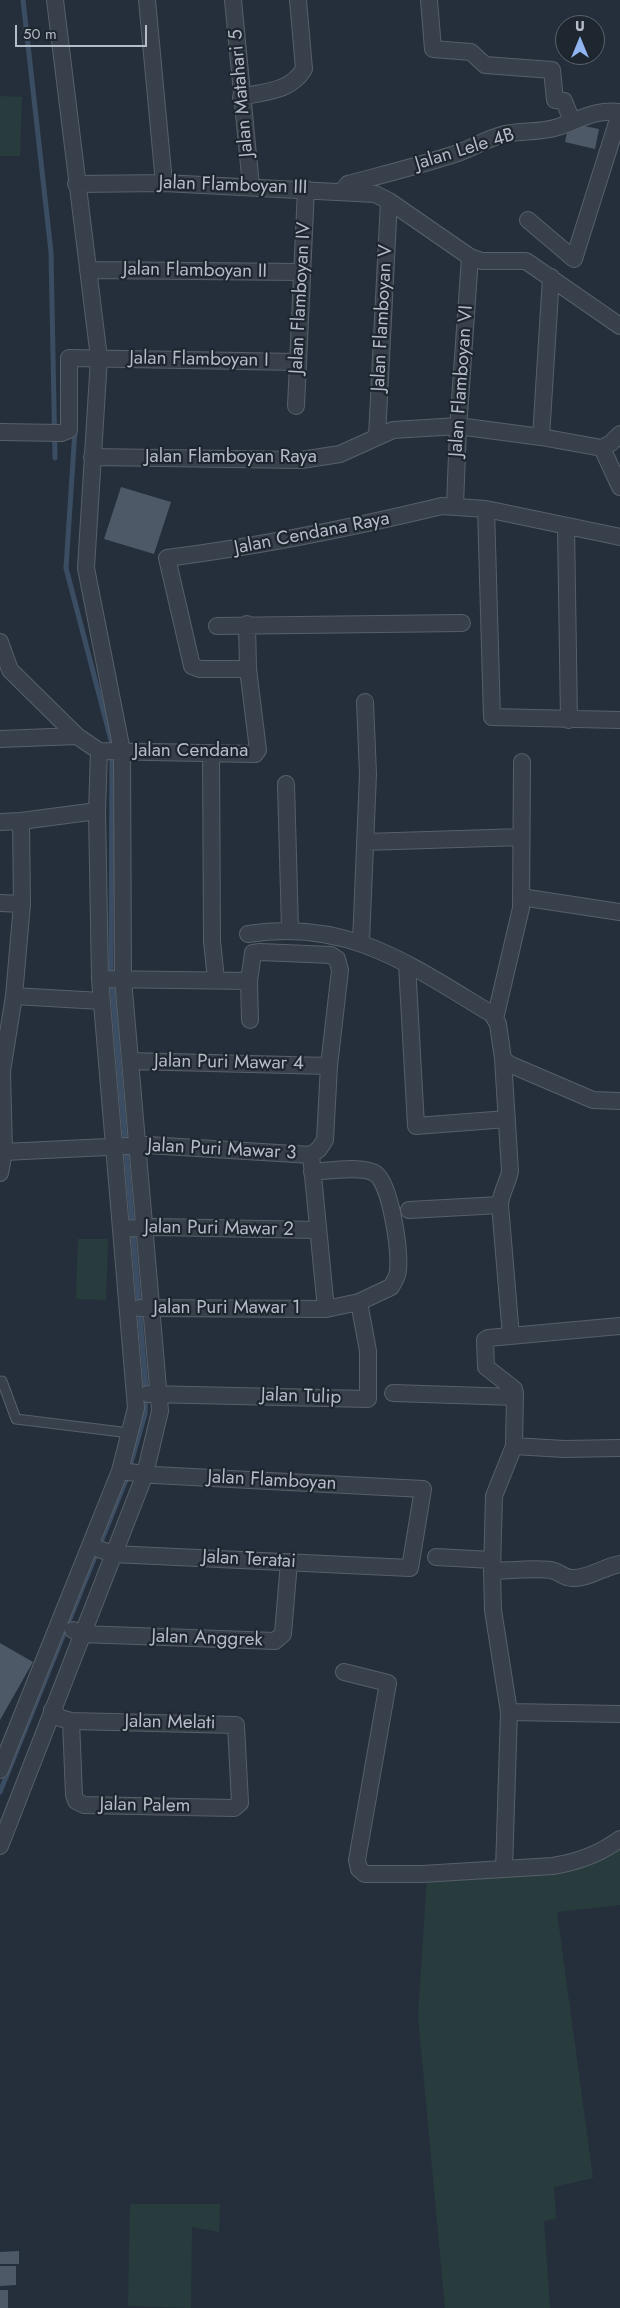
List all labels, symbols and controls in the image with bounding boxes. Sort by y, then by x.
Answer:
scale bar [18,15,150,47]
north arrow [555,15,605,65]
text: U [575,16,585,36]
text: 50 m [23,23,57,45]
street label: Jalan Matahari 5 [225,28,259,158]
street label: Jalan Lele 4B [413,124,517,176]
street label: Jalan Flamboyan III [158,172,308,200]
street label: Jalan Flamboyan IV [286,222,316,374]
street label: Jalan Flamboyan V [368,244,398,392]
street label: Jalan Flamboyan II [123,258,267,284]
street label: Jalan Flamboyan VI [445,304,479,458]
street label: Jalan Flamboyan I [129,347,269,373]
street label: Jalan Flamboyan Raya [145,446,317,468]
street label: Jalan Cendana Raya [232,508,392,560]
street label: Jalan Cendana [134,740,248,762]
street label: Jalan Puri Mawar 4 [154,1050,304,1076]
street label: Jalan Puri Mawar 3 [147,1135,297,1165]
street label: Jalan Puri Mawar 2 [144,1216,294,1242]
street label: Jalan Puri Mawar 1 [153,1297,301,1319]
street label: Jalan Tulip [260,1384,342,1410]
street label: Jalan Flamboyan [207,1466,337,1496]
street label: Jalan Teratai [202,1546,296,1574]
street label: Jalan Anggrek [151,1626,263,1652]
street label: Jalan Melati [124,1711,216,1735]
street label: Jalan Palem [99,1794,191,1818]

